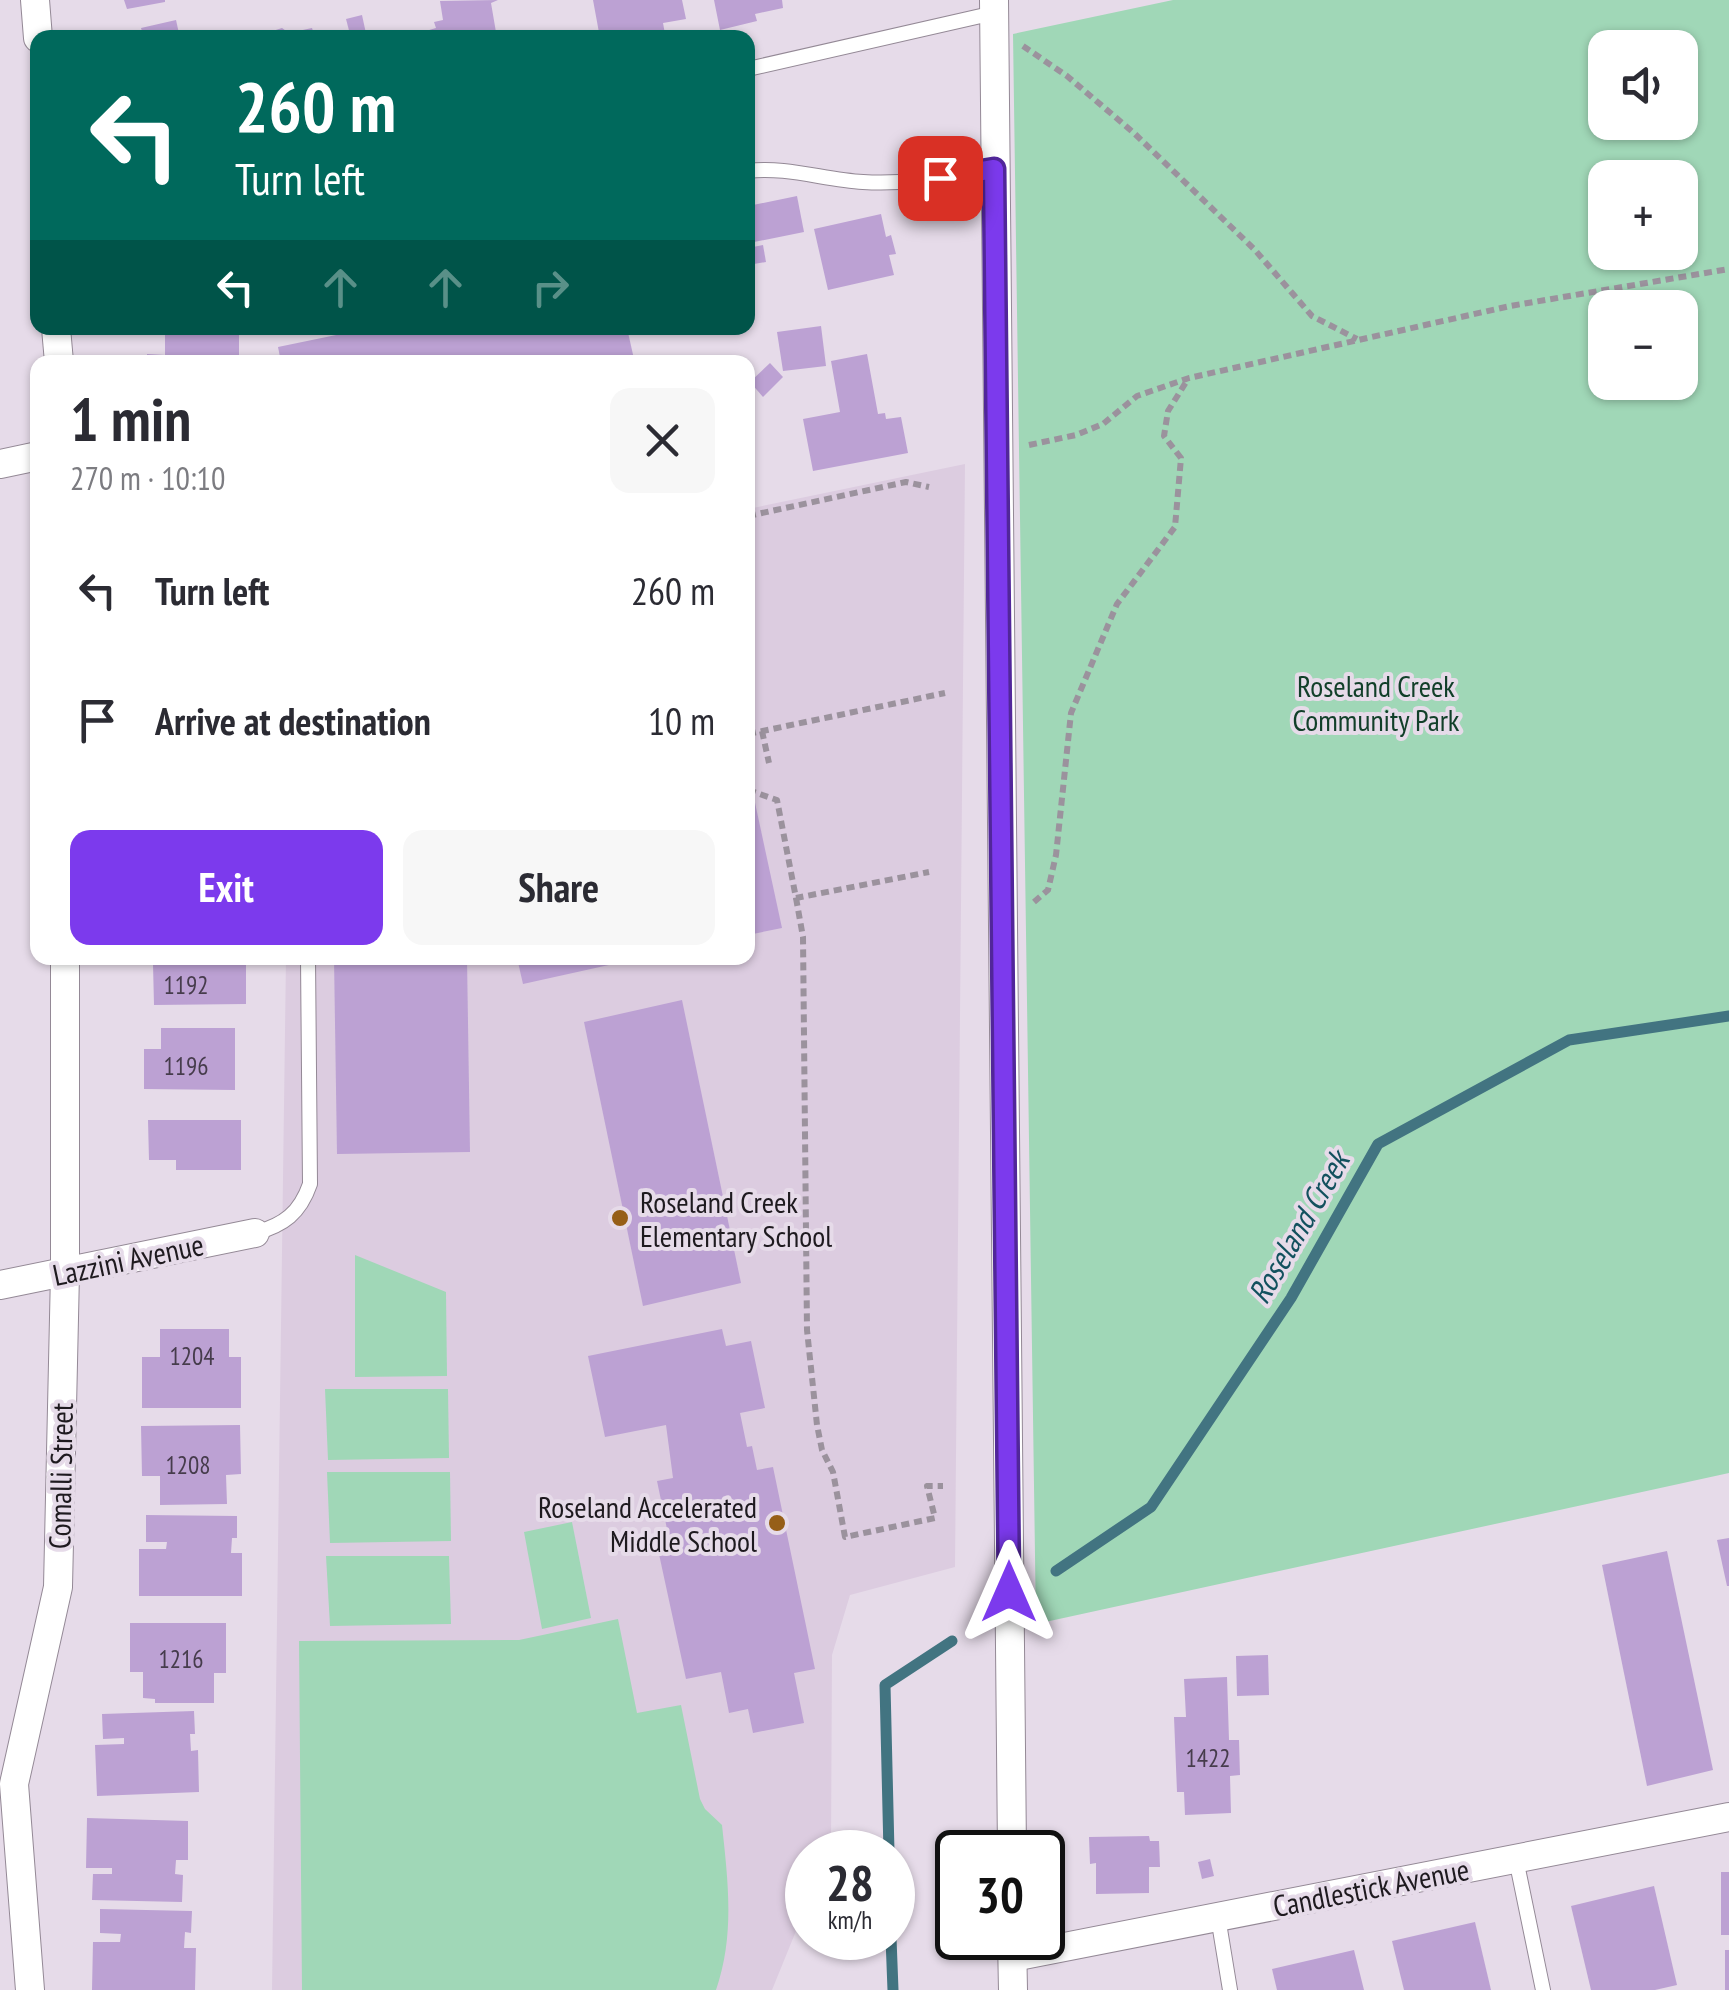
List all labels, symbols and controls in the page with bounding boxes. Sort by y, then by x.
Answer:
map controls [1588,30,1698,400]
button: sound [1588,30,1698,140]
text: 260 m [235,61,396,151]
icon: left [70,70,200,200]
pin [898,136,983,221]
text: Turn left [235,149,365,207]
icon: arrive [913,151,968,206]
button: + [1588,160,1698,270]
icon: left [208,260,263,315]
icon: ahead [313,260,368,315]
icon: ahead [418,260,473,315]
icon: right [523,260,578,315]
button: − [1588,290,1698,400]
text: 1 min [70,380,191,458]
button: close [610,388,715,493]
text: 270 m · 10:10 [70,457,225,499]
icon: left [70,563,125,618]
text: Turn left [155,566,269,615]
text: 260 m [631,566,715,615]
park label: Roseland Creek Community Park [1292,666,1460,739]
icon: arrive [70,693,125,748]
text: Arrive at destination [155,696,431,745]
text: 10 m [648,696,715,745]
button: Exit [70,830,383,945]
button: Share [403,830,715,945]
house number: 1192 [163,969,209,1001]
house number: 1196 [163,1050,209,1082]
water label: Roseland Creek [1238,1140,1360,1310]
place label: Roseland Creek Elementary School [640,1182,832,1255]
marker: Roseland Creek Elementary School [609,1207,631,1229]
street label: Lazzini Avenue [49,1224,207,1294]
house number: 1204 [169,1340,215,1372]
street label: Comalli Street [39,1402,81,1550]
house number: 1208 [165,1449,211,1481]
place label: Roseland Accelerated Middle School [538,1487,757,1560]
marker: Roseland Accelerated Middle School [766,1512,788,1534]
position arrow [957,1540,1061,1644]
house number: 1216 [158,1643,204,1675]
house number: 1422 [1185,1742,1231,1774]
speed limit sign: 30 [935,1830,1065,1960]
street label: Candlestick Avenue [1270,1849,1472,1925]
text: 28 [826,1850,874,1915]
text: km/h [828,1904,872,1936]

